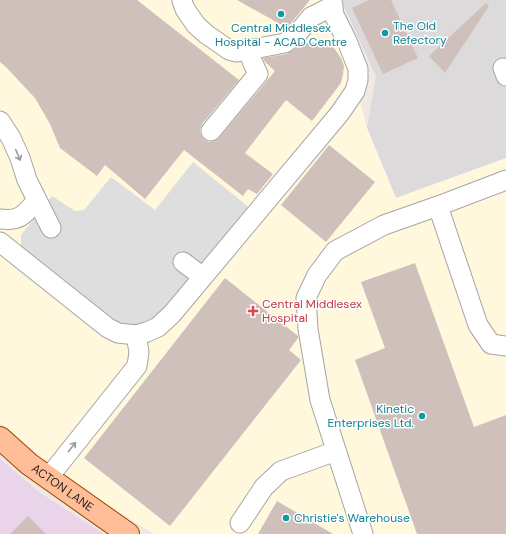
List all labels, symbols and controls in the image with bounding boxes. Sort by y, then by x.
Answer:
marker: Central Middlesex Hospital - ACAD Centre [276,9,286,19]
place label: The Old Refectory [393,18,447,48]
place label: Central Middlesex Hospital - ACAD Centre [215,20,347,50]
marker: The Old Refectory [380,28,390,38]
one-way arrow [15,148,23,160]
place label: Central Middlesex Hospital [262,296,362,326]
marker: Central Middlesex Hospital [247,305,259,317]
place label: Kinetic Enterprises Ltd. [327,401,414,431]
marker: Kinetic Enterprises Ltd. [417,411,427,421]
one-way arrow [68,442,77,453]
street label: ACTON LANE [28,460,97,515]
place label: Christie's Warehouse [294,510,410,526]
marker: Christie's Warehouse [281,513,291,523]

